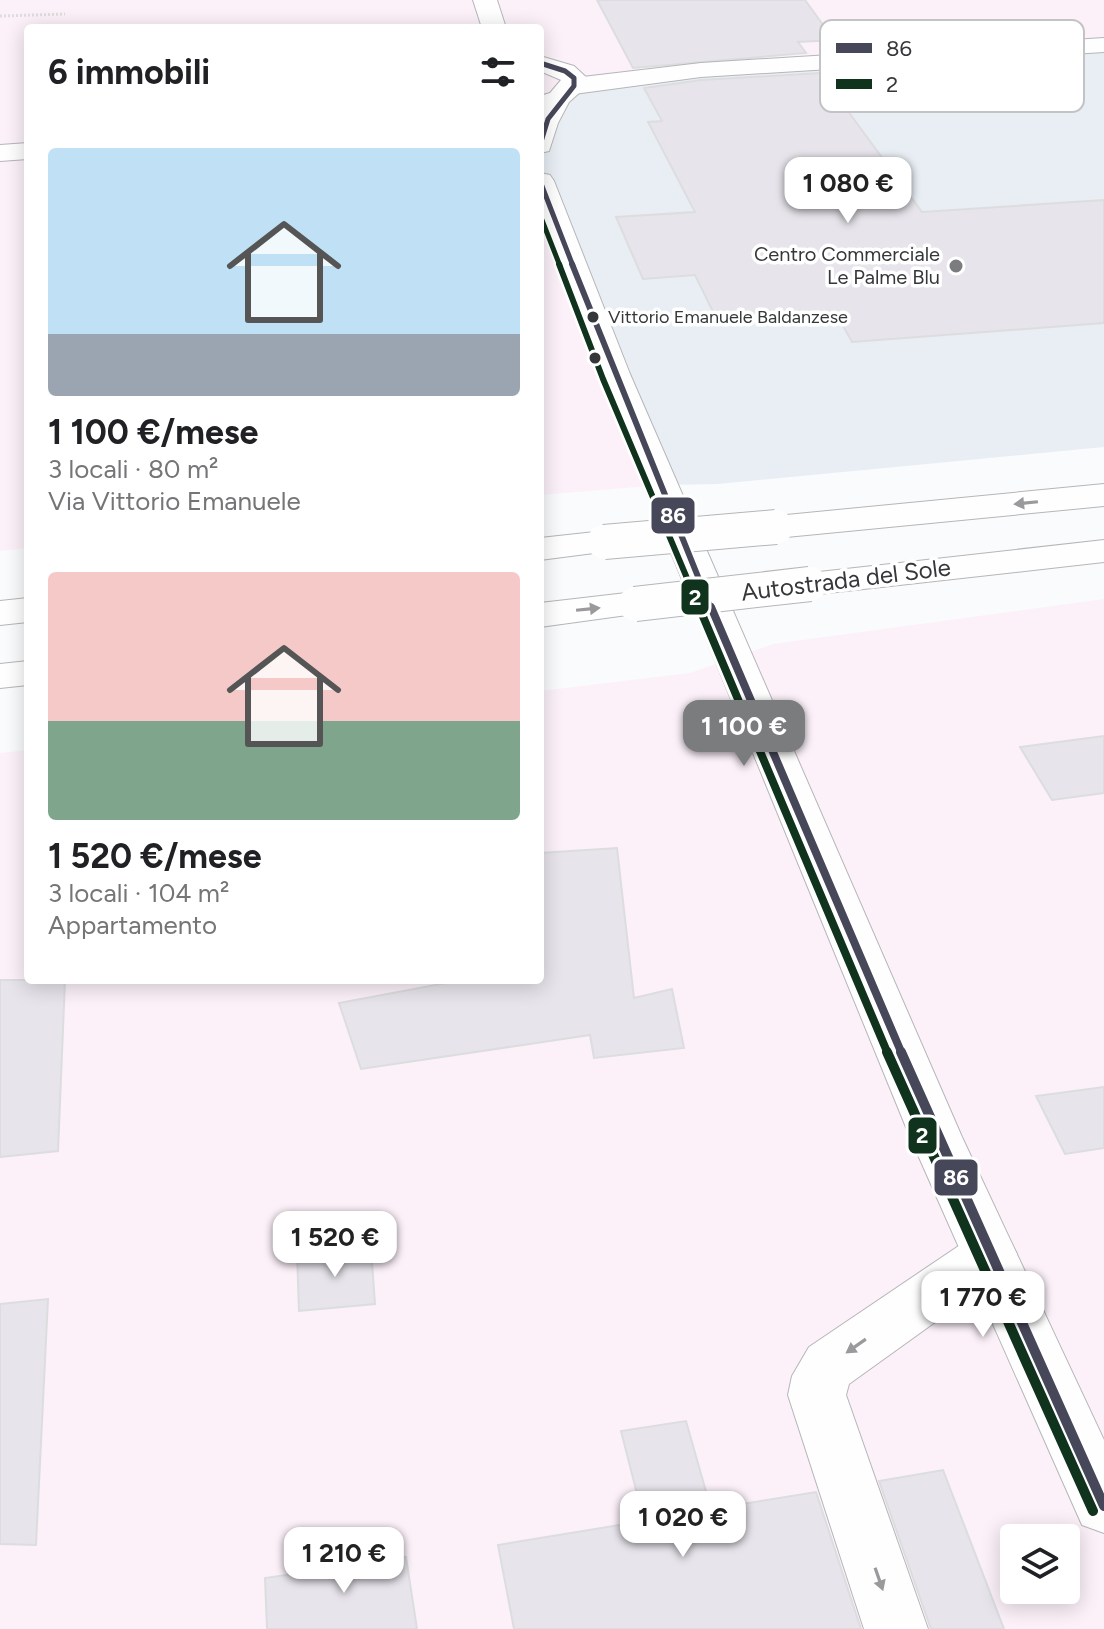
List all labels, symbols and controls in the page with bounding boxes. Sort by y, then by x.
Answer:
legend [820,20,1084,112]
text: 86 [886,35,912,62]
icon: filters [476,50,520,94]
text: 6 immobili [48,52,210,93]
text: 2 [886,71,898,98]
pin: 1 080 € [774,157,922,225]
text: 1 080 € [802,167,894,199]
icon: home [212,200,356,344]
place label: Centro Commerciale Le Palme Blu [754,242,940,289]
marker: Centro Commerciale Le Palme Blu [947,257,965,275]
place label: Vittorio Emanuele Baldanzese [608,306,848,328]
marker: Vittorio Emanuele Baldanzese [585,309,601,325]
unlabelled marker [587,350,603,366]
text: 1 100 €/mese [48,412,258,453]
text: 3 locali · 80 m² [48,453,218,485]
text: Via Vittorio Emanuele [48,485,301,517]
line badge: 86 [650,496,696,535]
one-way arrow [1013,496,1038,509]
text: 86 [660,502,686,529]
street label: Autostrada del Sole [740,552,952,607]
line badge: 2 [680,578,710,616]
text: 2 [689,584,701,611]
one-way arrow [576,603,601,616]
icon: home [212,624,356,768]
pin: 1 100 € [670,700,818,768]
text: 1 100 € [701,710,787,742]
text: 1 520 €/mese [48,836,262,877]
text: 3 locali · 104 m² [48,877,229,909]
text: Appartamento [48,909,217,941]
line badge: 2 [907,1116,938,1155]
text: 2 [916,1122,928,1149]
line badge: 86 [933,1158,979,1197]
text: 86 [943,1164,969,1191]
pin: 1 520 € [261,1211,409,1279]
text: 1 520 € [291,1221,379,1253]
pin: 1 770 € [909,1271,1057,1339]
text: 1 770 € [939,1281,1027,1313]
one-way arrow [845,1338,866,1353]
pin: 1 020 € [609,1491,757,1559]
text: 1 020 € [638,1501,728,1533]
map controls [1000,1524,1080,1604]
button: layers [1000,1524,1080,1604]
pin: 1 210 € [270,1527,418,1595]
text: 1 210 € [302,1537,386,1569]
one-way arrow [874,1568,886,1592]

